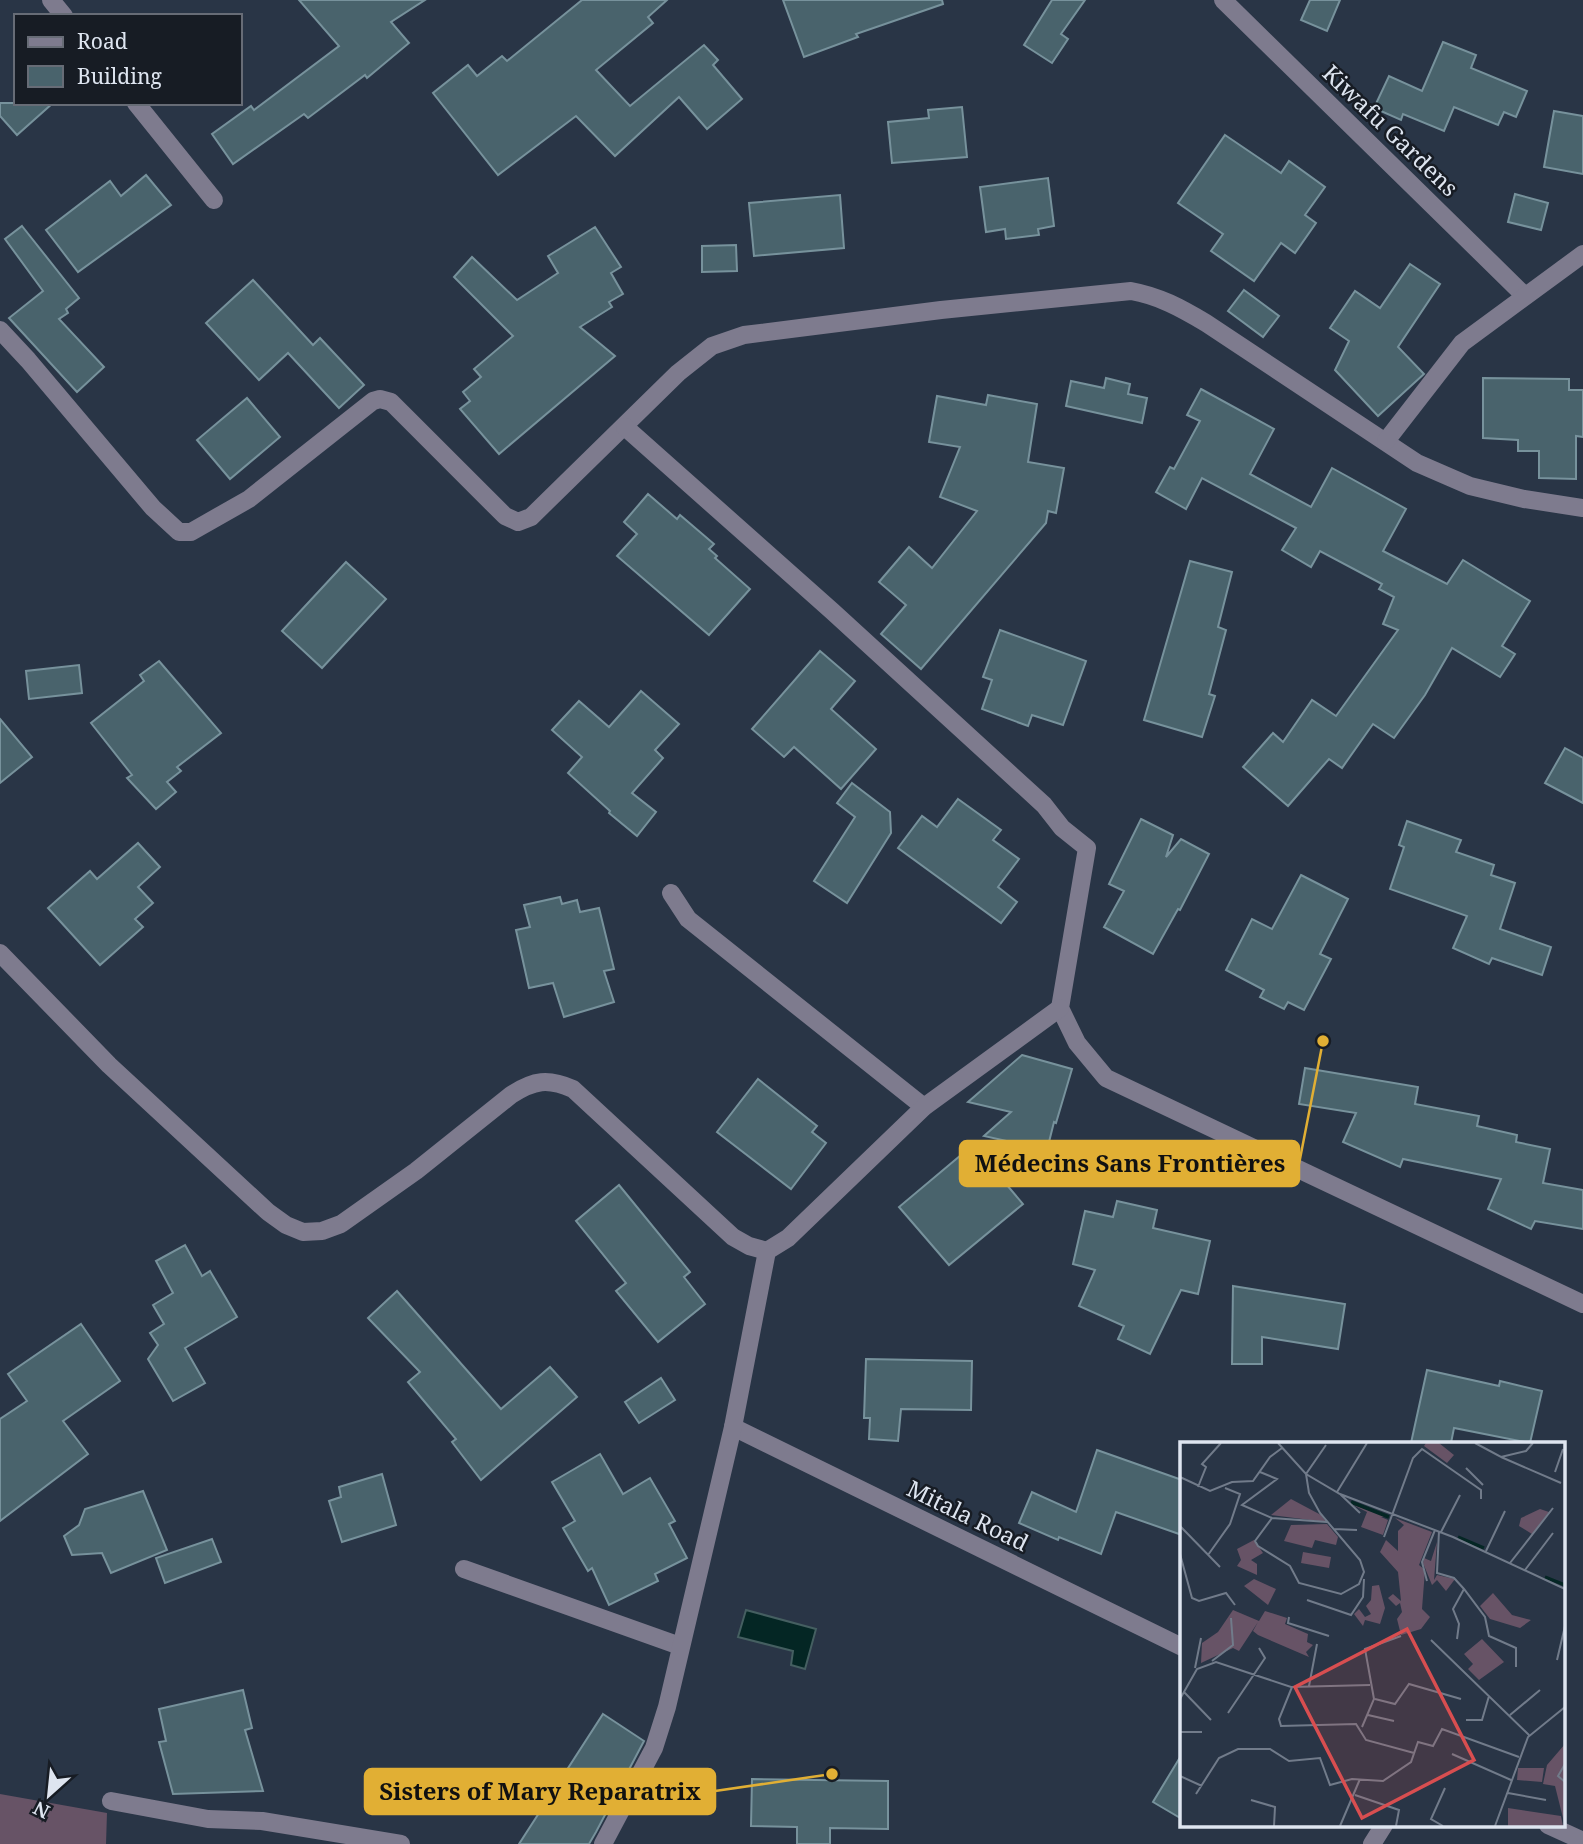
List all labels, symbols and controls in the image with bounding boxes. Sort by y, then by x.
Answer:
legend [14,14,242,105]
text: Road [77,27,128,55]
street label: Kiwafu Gardens [1316,57,1466,203]
text: Building [77,62,162,90]
callout: Médecins Sans Frontières [960,1141,1299,1186]
text: Médecins Sans Frontières [975,1146,1285,1179]
inset map [1180,1442,1566,1826]
street label: Mitala Road [902,1472,1034,1558]
north arrow [14,1760,84,1830]
callout: Sisters of Mary Reparatrix [365,1769,715,1814]
text: Sisters of Mary Reparatrix [379,1774,701,1807]
text: N [29,1795,54,1825]

